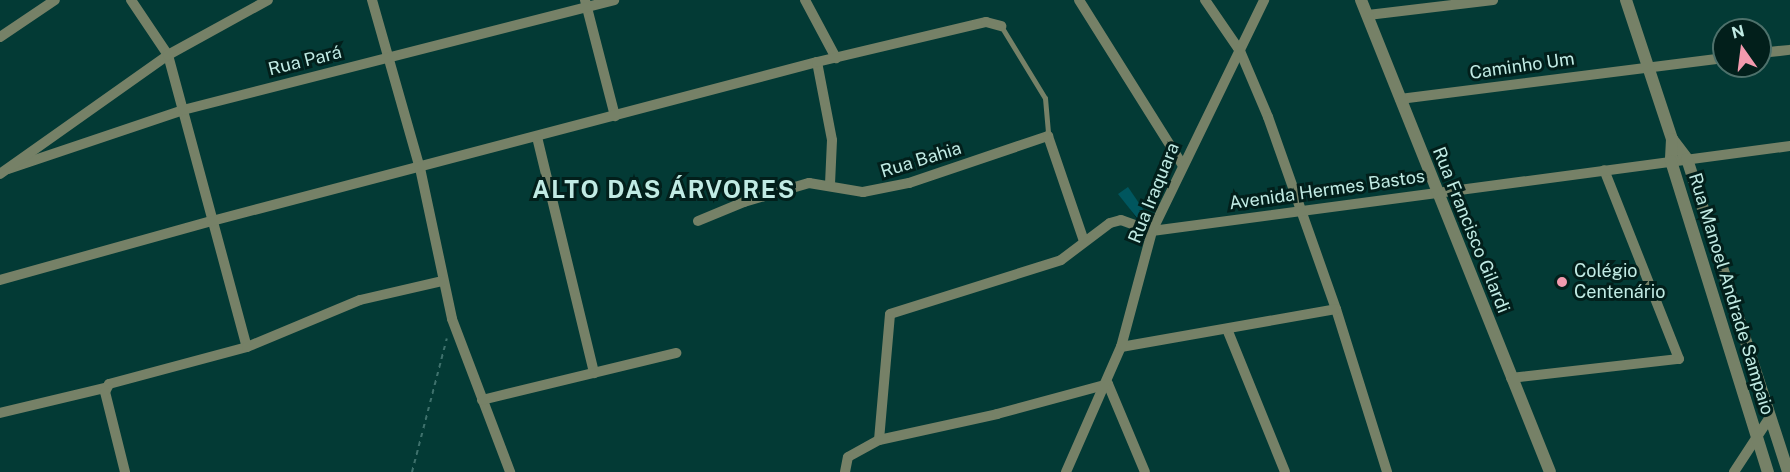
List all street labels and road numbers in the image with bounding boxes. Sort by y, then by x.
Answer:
street label: Rua Pará [266,41,344,81]
street label: Caminho Um [1468,48,1576,84]
street label: Rua Bahia [878,137,964,183]
street label: Rua Iraquara [1124,140,1184,246]
street label: Rua Francisco Gilardi [1428,144,1514,316]
street label: Avenida Hermes Bastos [1228,166,1426,214]
street label: Rua Manoel Andrade Sampaio [1684,170,1778,418]

